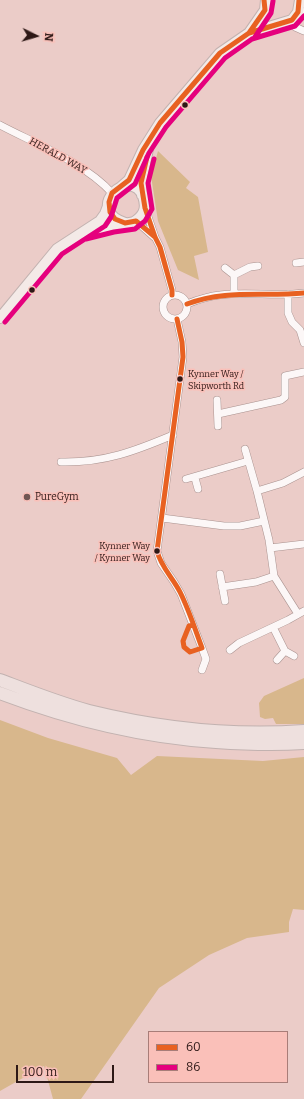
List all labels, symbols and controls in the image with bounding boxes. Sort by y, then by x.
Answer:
north arrow [16,16,56,56]
text: N [42,32,55,42]
unlabelled marker [180,100,190,110]
street label: HERALD WAY [27,135,89,177]
unlabelled marker [27,285,37,295]
place label: Kynner Way / Skipworth Rd [188,369,244,390]
marker: Kynner Way / Skipworth Rd [175,374,185,384]
place label: PureGym [35,491,79,503]
marker: PureGym [22,492,32,502]
place label: Kynner Way / Kynner Way [95,541,150,562]
marker: Kynner Way / Kynner Way [152,546,162,556]
legend [148,1031,288,1083]
text: 60 [186,1040,201,1054]
scale bar [18,1057,116,1083]
text: 86 [186,1060,200,1074]
text: 100 m [23,1065,57,1079]

